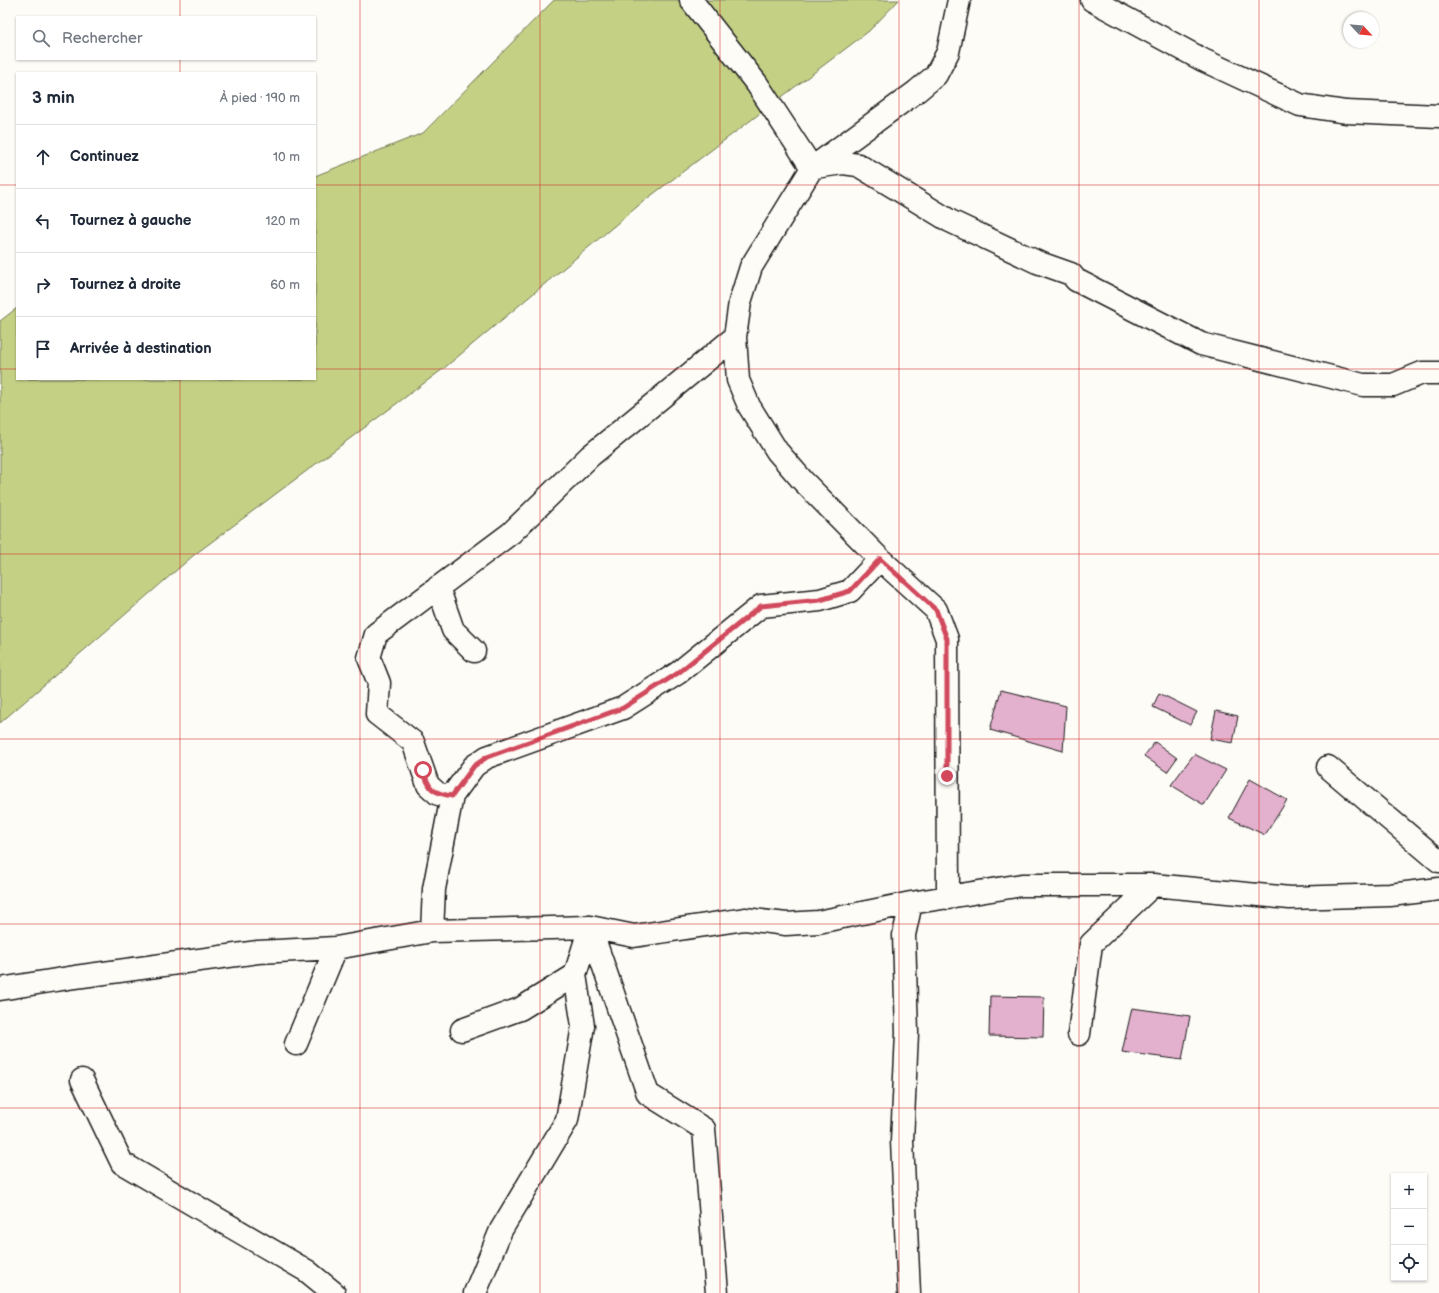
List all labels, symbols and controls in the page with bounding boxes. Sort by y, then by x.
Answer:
north arrow [1343,12,1379,48]
search box [16,16,316,60]
icon: search [30,27,52,49]
text: Rechercher [62,29,142,48]
text: 3 min [32,88,75,108]
text: À pied · 190 m [220,90,300,106]
icon: ahead [32,146,54,168]
text: Continuez [70,147,139,166]
text: 10 m [273,149,300,165]
icon: left [32,210,54,232]
text: Tournez à gauche [70,211,191,230]
text: 120 m [265,213,300,229]
icon: right [32,274,54,296]
text: Tournez à droite [70,275,181,294]
text: 60 m [270,277,300,293]
icon: arrive [32,338,54,360]
text: Arrivée à destination [70,339,212,358]
route start [414,761,432,779]
route end [938,767,956,785]
map controls [1391,1173,1427,1281]
button: + [1391,1173,1427,1209]
button: − [1391,1209,1427,1245]
button: locate [1391,1245,1427,1281]

